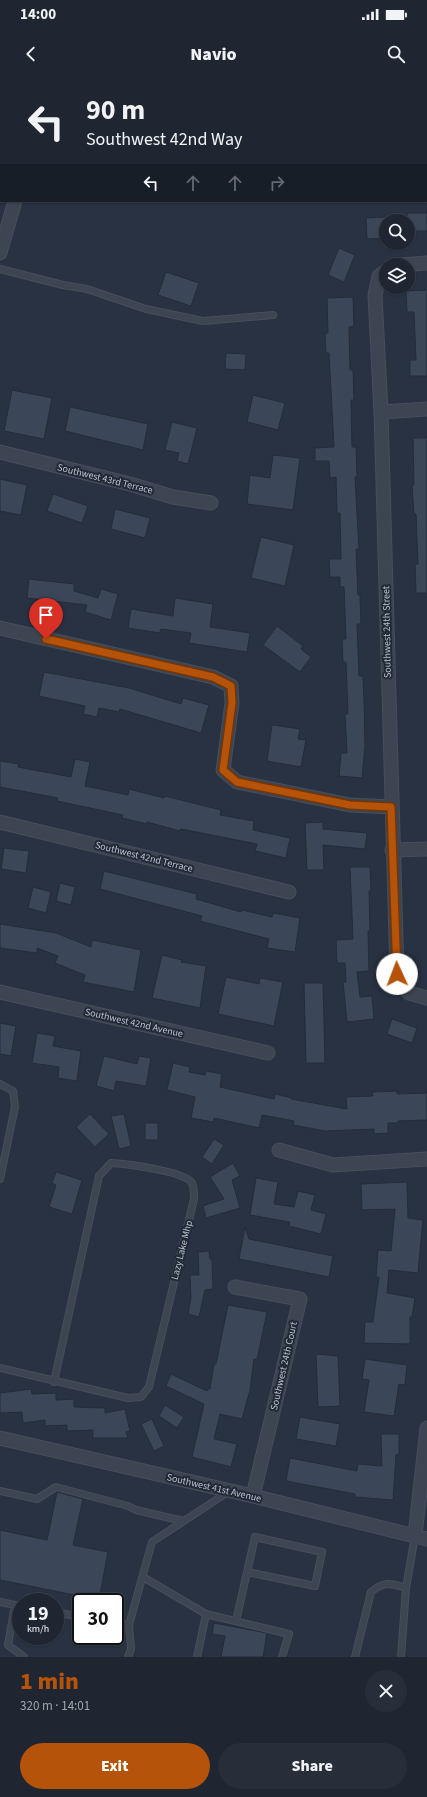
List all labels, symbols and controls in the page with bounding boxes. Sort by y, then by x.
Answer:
text: 14:00 [20,4,56,25]
text: Navio [190,42,237,67]
icon: back [20,43,42,65]
icon: search [385,43,407,65]
text: 90 m [86,90,145,130]
icon: left [20,96,72,148]
text: Southwest 42nd Way [86,127,242,152]
icon: left [140,172,162,194]
icon: ahead [182,172,204,194]
icon: ahead [224,172,246,194]
icon: right [266,172,288,194]
map controls [379,214,415,294]
button: search [379,214,415,250]
button: layers [379,258,415,294]
street label: Southwest 43rd Terrace [56,460,154,498]
street label: Southwest 24th Street [379,585,395,678]
pin [29,598,63,639]
icon: arrive [35,604,57,626]
street label: Southwest 42nd Terrace [94,838,194,876]
position arrow [376,953,418,995]
street label: Southwest 42nd Avenue [84,1005,184,1041]
street label: Lazy Lake Mhp [168,1218,196,1281]
street label: Southwest 24th Court [267,1320,301,1412]
street label: Southwest 41st Avenue [165,1470,263,1506]
speed limit sign: 30 [72,1593,124,1645]
text: 19 [27,1600,49,1628]
text: km/h [27,1622,49,1636]
text: 1 min [20,1664,79,1699]
button: close [365,1670,407,1712]
text: 320 m · 14:01 [20,1697,90,1715]
button: Exit [20,1743,210,1789]
button: Share [218,1743,407,1789]

